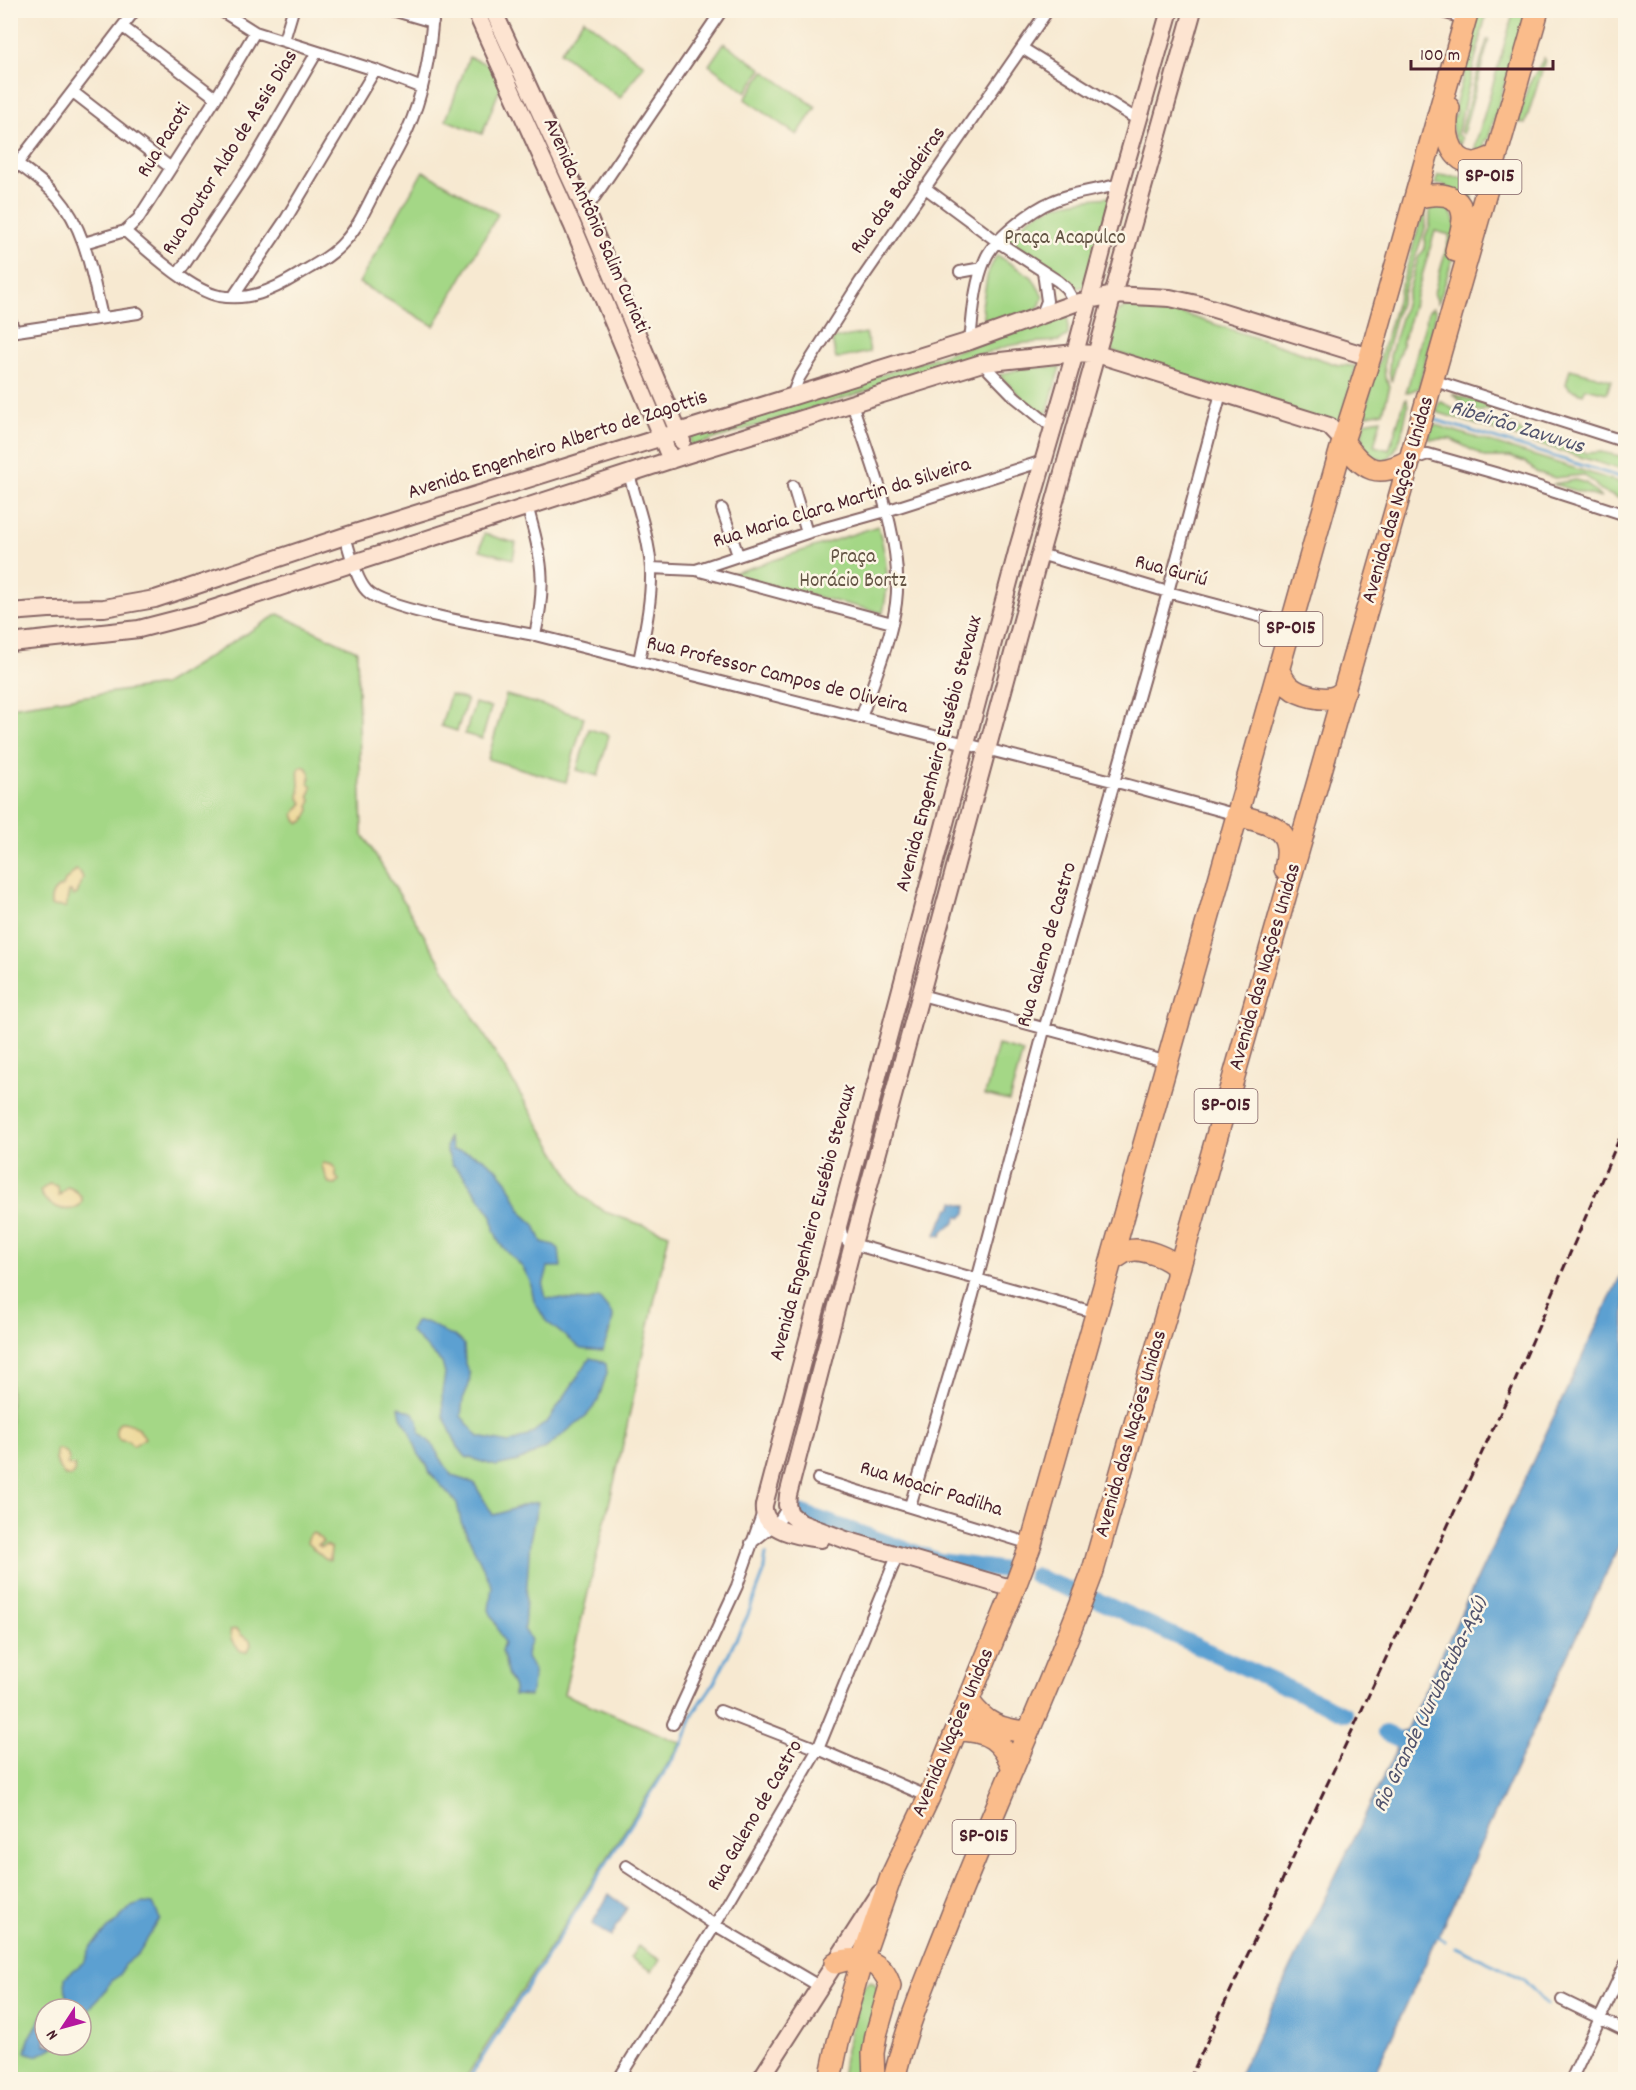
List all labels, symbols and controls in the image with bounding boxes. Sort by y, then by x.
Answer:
scale bar [1411,33,1554,71]
street label: Rua Doutor Aldo de Assis Dias [155,44,307,262]
text: 100 m [1420,44,1460,69]
street label: Rua Pacoti [130,98,200,184]
street label: Avenida Antônio Salim Curiati [534,113,656,339]
street label: Rua das Baiadeiras [844,121,954,261]
road number: SP-015 [1458,160,1522,194]
park label: Praça Acapulco [1004,224,1126,254]
street label: Avenida Engenheiro Alberto de Zagottis [404,383,712,509]
street label: Avenida das Nações Unidas [1355,393,1443,607]
water label: Ribeirão Zavuvus [1446,393,1588,463]
street label: Rua Maria Clara Martin da Silveira [709,450,976,558]
park label: Praça Horácio Bortz [799,543,907,597]
street label: Rua Guriú [1131,548,1211,596]
street label: Avenida Engenheiro Eusébio Stevaux [889,612,991,895]
road number: SP-015 [1260,612,1322,646]
street label: Rua Professor Campos de Oliveira [643,629,912,723]
street label: Rua Galeno de Castro [1010,859,1086,1031]
street label: Avenida das Nações Unidas [1222,860,1310,1074]
street label: Avenida Engenheiro Eusébio Stevaux [763,1081,865,1364]
road number: SP-015 [1194,1089,1258,1123]
street label: Avenida das Nações Unidas [1088,1327,1176,1541]
street label: Rua Moacir Padilha [856,1454,1007,1526]
water label: Rio Grande (Jurubatuba-Açú) [1365,1591,1497,1818]
street label: Avenida Nações Unidas [905,1644,1003,1822]
street label: Rua Galeno de Castro [700,1735,812,1897]
road number: SP-015 [952,1820,1016,1854]
north arrow [33,1997,93,2057]
text: N [41,2024,65,2044]

